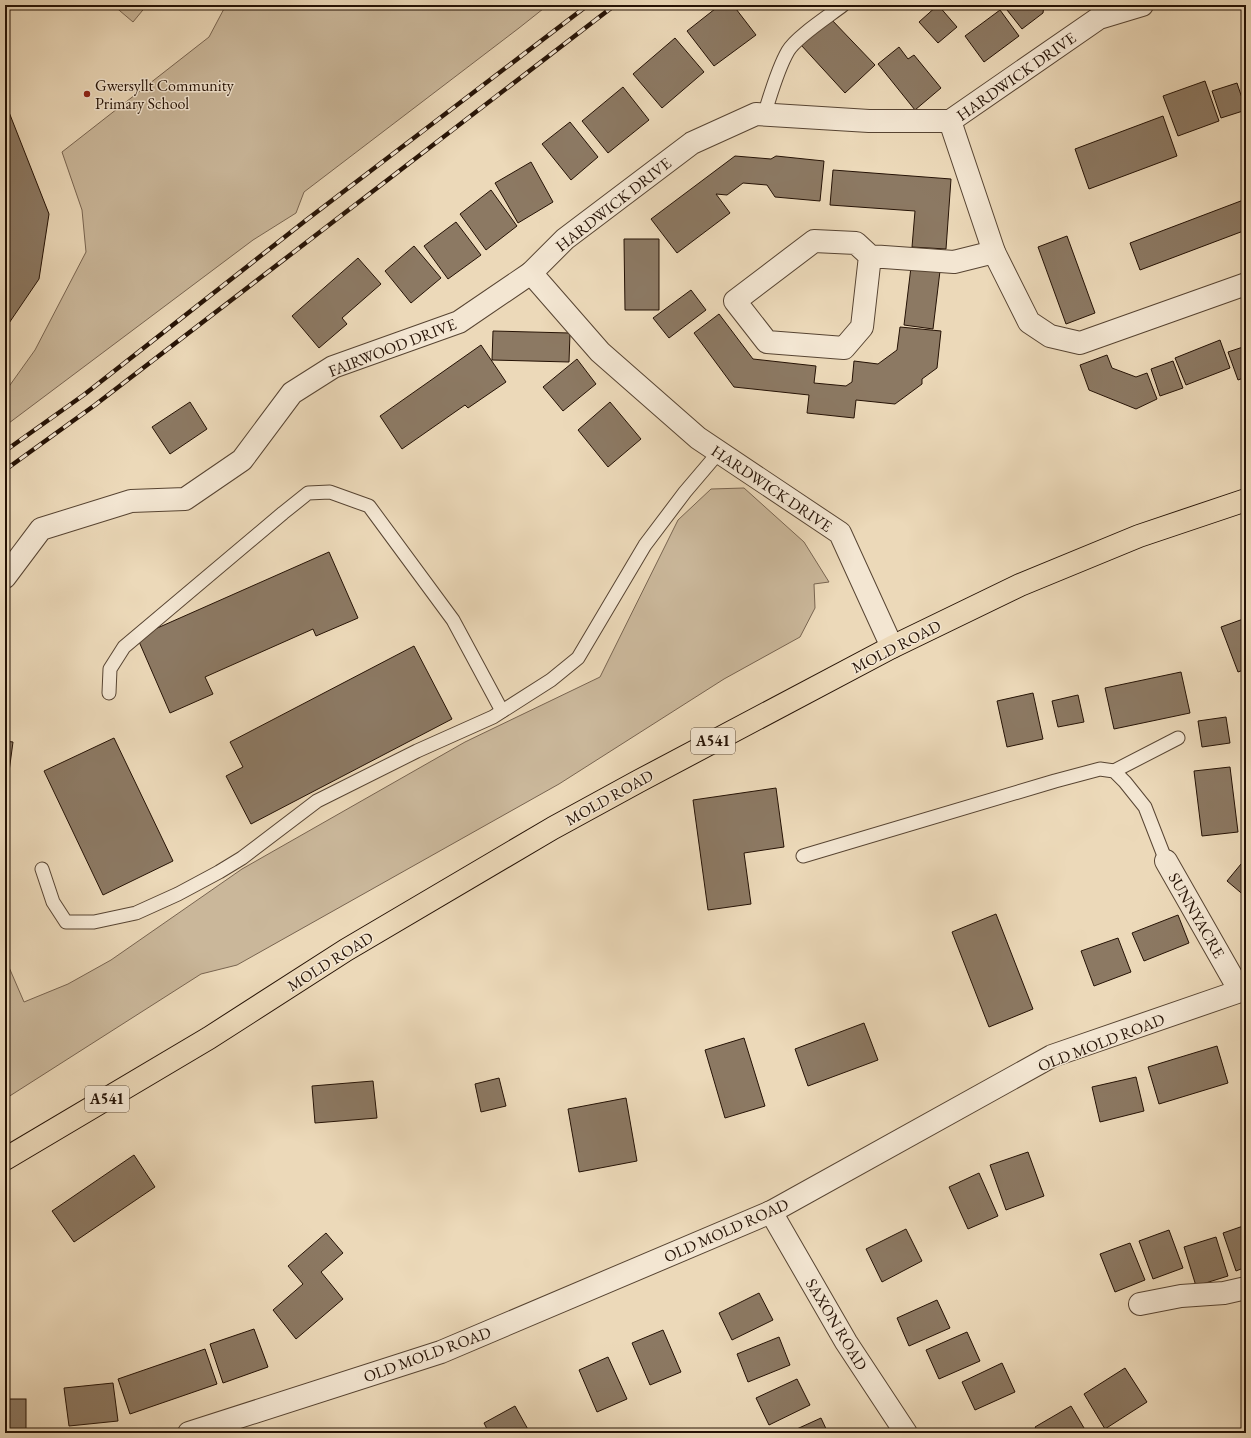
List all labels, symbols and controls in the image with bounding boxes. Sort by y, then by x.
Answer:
street label: HARDWICK DRIVE [952,27,1080,126]
place label: Gwersyllt Community Primary School [95,75,235,114]
marker: Gwersyllt Community Primary School [82,89,92,99]
street label: HARDWICK DRIVE [551,153,675,256]
street label: FAIRWOOD DRIVE [325,313,459,382]
street label: HARDWICK DRIVE [707,440,836,537]
street label: MOLD ROAD [848,615,944,678]
road number: A541 [691,728,735,754]
street label: MOLD ROAD [562,765,657,830]
street label: SUNNYACRE [1164,869,1230,962]
street label: MOLD ROAD [283,927,377,996]
street label: OLD MOLD ROAD [1035,1009,1168,1076]
road number: A541 [85,1086,129,1112]
street label: OLD MOLD ROAD [661,1194,792,1267]
street label: SAXON ROAD [801,1274,872,1374]
street label: OLD MOLD ROAD [360,1322,494,1387]

